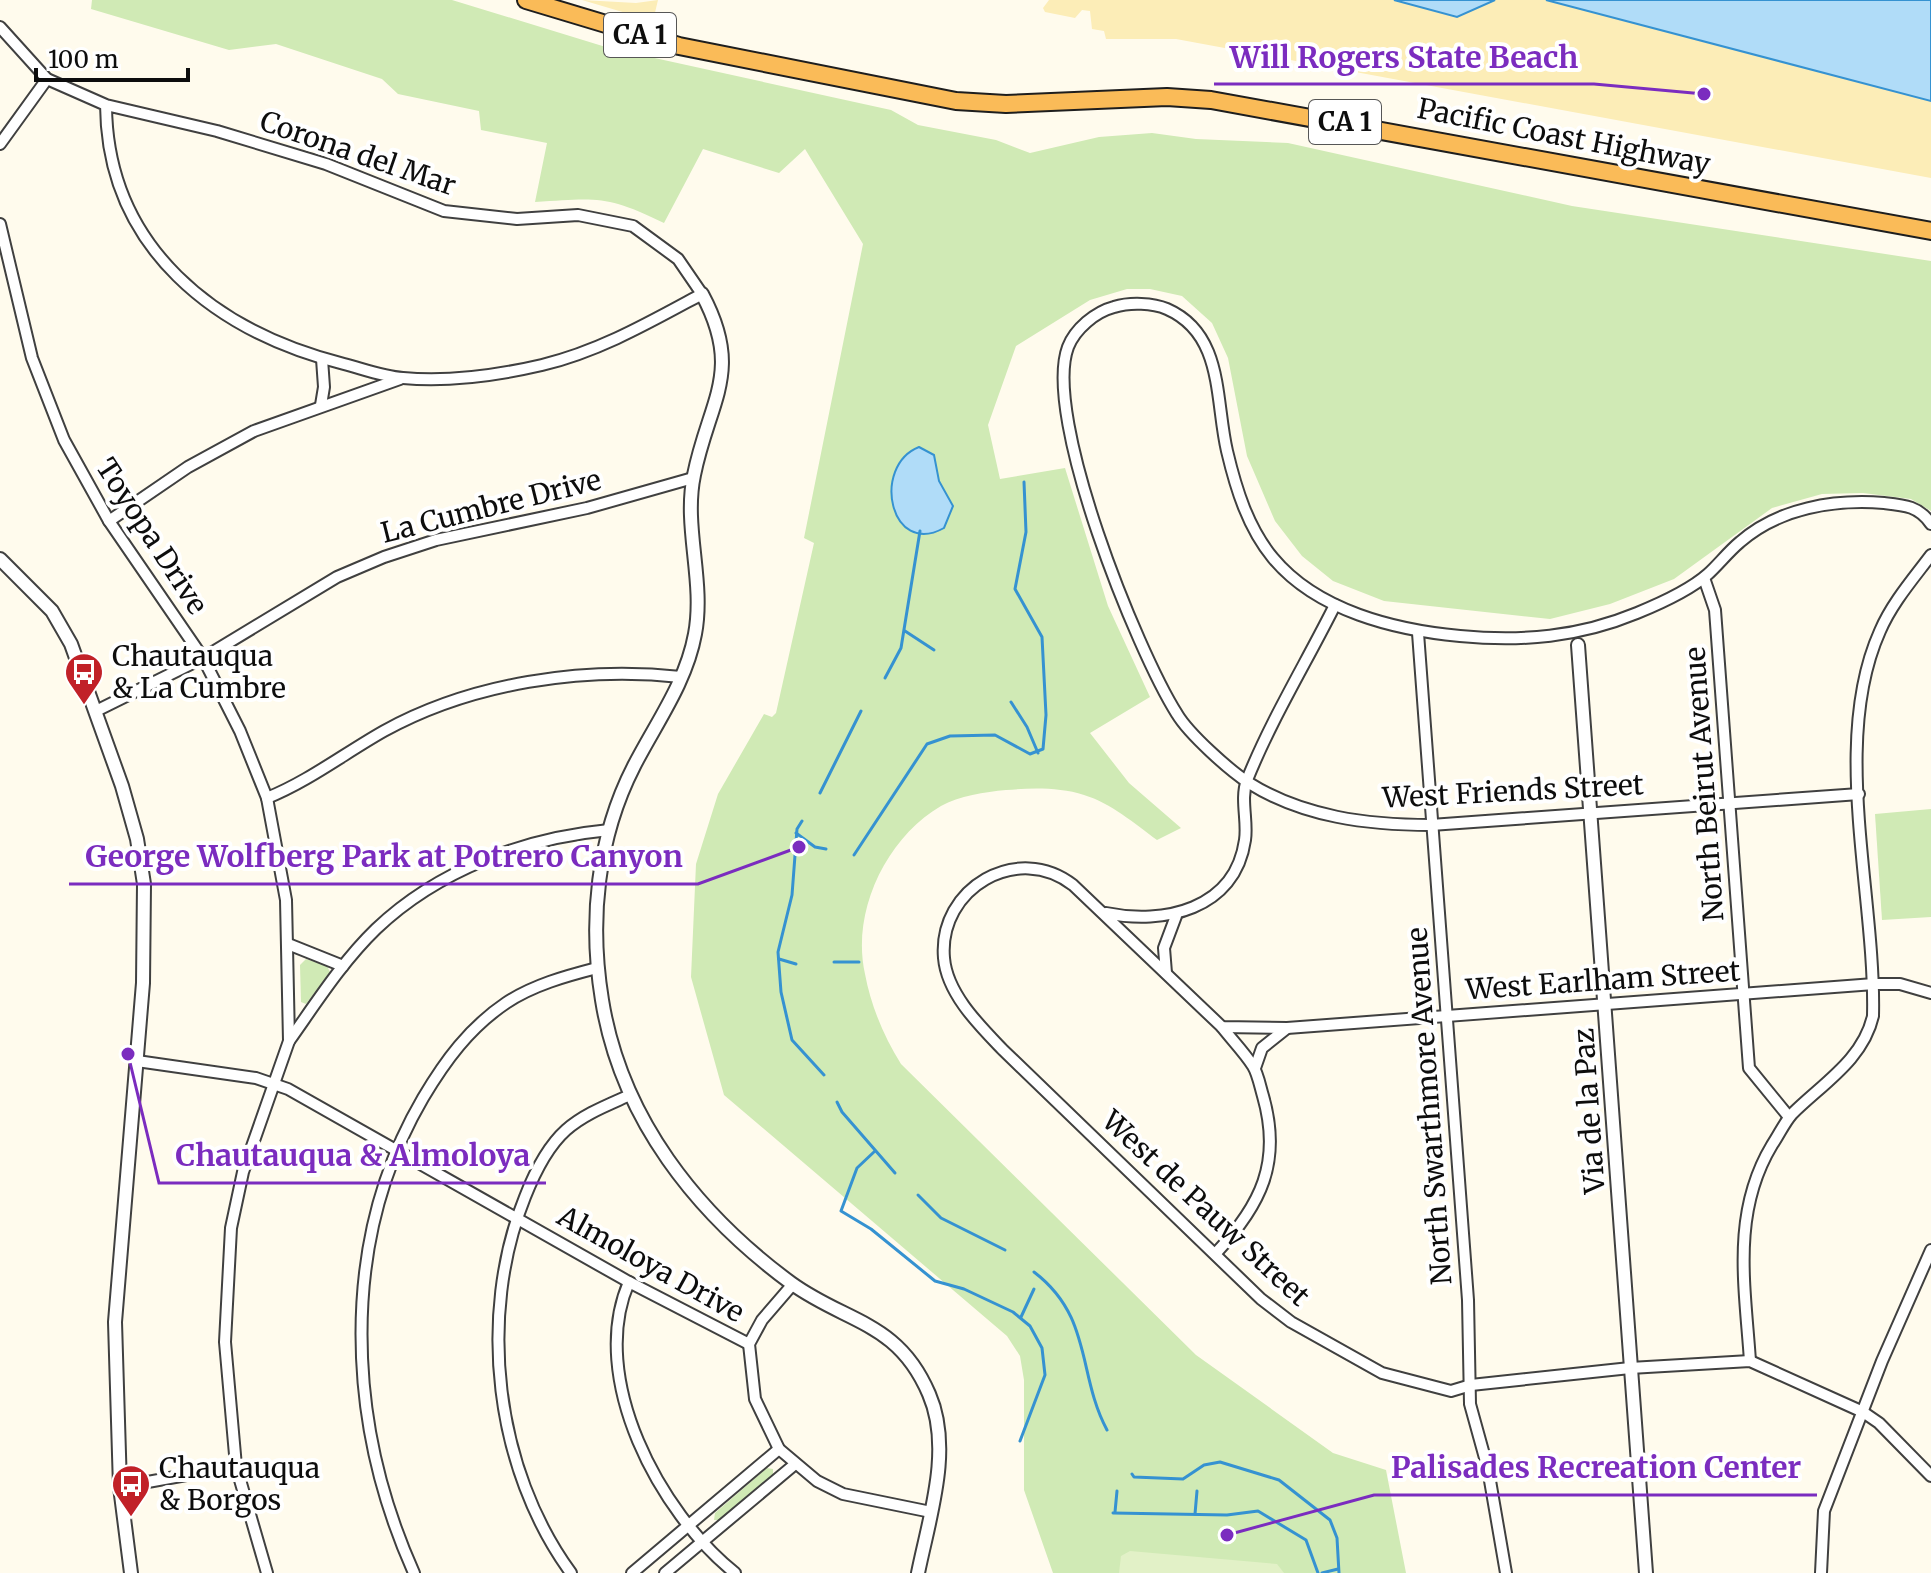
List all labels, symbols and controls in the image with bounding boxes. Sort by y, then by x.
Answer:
road number: CA 1 [604,13,676,57]
callout: Will Rogers State Beach [1214,30,1594,84]
scale bar [36,32,188,82]
text: Will Rogers State Beach [1229,38,1578,76]
text: 100 m [48,44,119,75]
street label: Pacific Coast Highway [1415,90,1714,182]
road number: CA 1 [1309,100,1381,144]
street label: Corona del Mar [255,103,461,203]
street label: Toyopa Drive [88,451,216,621]
street label: La Cumbre Drive [377,461,605,551]
place label: Chautauqua & La Cumbre [112,638,286,706]
street label: North Beirut Avenue [1676,646,1732,922]
bus stop icon: Chautauqua & La Cumbre [63,651,105,706]
street label: West Friends Street [1381,766,1645,816]
callout: George Wolfberg Park at Potrero Canyon [69,830,698,884]
text: George Wolfberg Park at Potrero Canyon [85,837,683,875]
street label: North Swarthmore Avenue [1399,926,1459,1286]
street label: West Earlham Street [1464,952,1742,1008]
street label: Via de la Paz [1565,1027,1613,1196]
street label: West de Pauw Street [1094,1102,1317,1314]
callout: Chautauqua & Almoloya [159,1129,546,1183]
text: Chautauqua & Almoloya [176,1136,531,1174]
street label: Almoloya Drive [551,1197,751,1330]
callout: Palisades Recreation Center [1374,1441,1817,1495]
text: Palisades Recreation Center [1391,1448,1801,1486]
place label: Chautauqua & Borgos [159,1450,320,1518]
bus stop icon: Chautauqua & Borgos [110,1463,152,1518]

